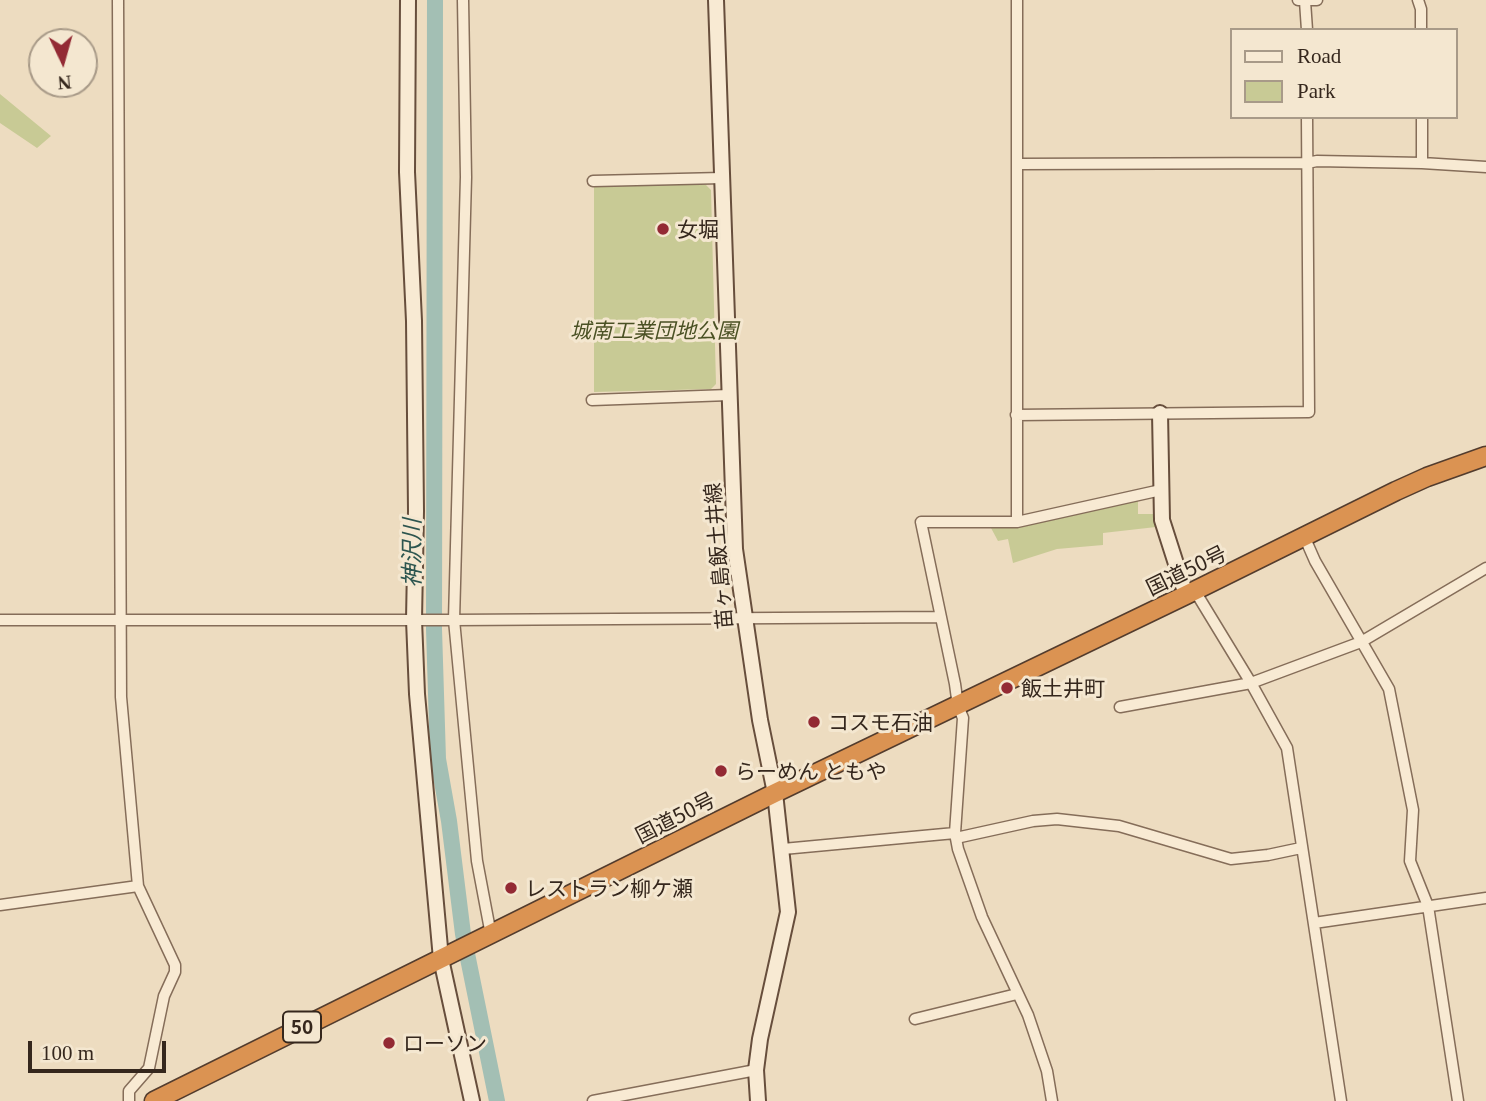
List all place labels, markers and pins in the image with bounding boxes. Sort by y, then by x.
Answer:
place label: 女堀 [677,216,719,242]
marker: 女堀 [655,221,671,237]
place label: 飯土井町 [1021,675,1105,701]
marker: 飯土井町 [999,680,1015,696]
place label: コスモ石油 [828,709,933,735]
marker: コスモ石油 [806,714,822,730]
place label: らーめん ともや [735,758,887,784]
marker: らーめん ともや [713,763,729,779]
place label: レストラン柳ケ瀬 [525,875,693,901]
marker: レストラン柳ケ瀬 [503,880,519,896]
place label: ローソン [403,1030,487,1056]
marker: ローソン [381,1035,397,1051]

